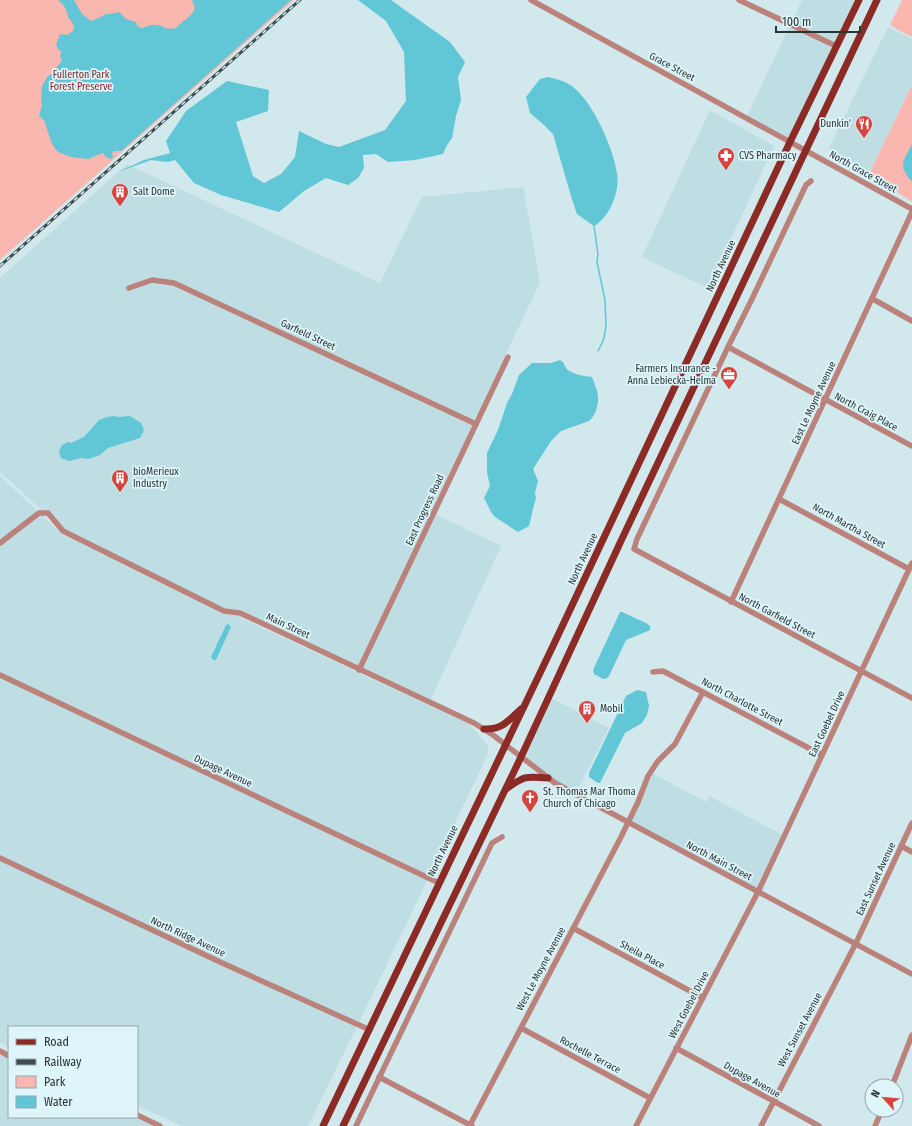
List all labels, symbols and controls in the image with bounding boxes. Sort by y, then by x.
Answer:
scale bar [776,8,860,34]
text: 100 m [782,15,811,29]
street label: Grace Street [647,50,697,84]
park label: Fullerton Park Forest Preserve [50,69,112,93]
restaurant icon: Dunkin' [854,114,874,139]
place label: Dunkin' [820,118,851,130]
pharmacy icon: CVS Pharmacy [716,146,736,171]
street label: North Grace Street [827,148,900,196]
place label: CVS Pharmacy [739,150,797,162]
building icon: Salt Dome [110,182,130,207]
place label: Salt Dome [133,186,175,198]
street label: North Avenue [704,238,738,294]
street label: Garfield Street [279,317,338,353]
street label: East Le Moyne Avenue [790,360,839,446]
place label: Farmers Insurance - Anna Lebiecka-Helma [628,363,716,387]
office icon: Farmers Insurance - Anna Lebiecka-Helma [719,365,739,390]
street label: North Craig Place [832,390,900,434]
place label: bioMerieux Industry [133,466,179,490]
building icon: bioMerieux Industry [110,468,130,493]
street label: East Progress Road [403,472,447,548]
street label: North Martha Street [810,501,888,551]
street label: North Avenue [566,531,600,587]
street label: North Garfield Street [737,591,818,642]
street label: Main Street [264,611,312,642]
street label: North Charlotte Street [699,675,785,729]
street label: East Goebel Drive [806,689,848,759]
building icon: Mobil [577,699,597,724]
place label: Mobil [600,703,623,715]
street label: Dupage Avenue [192,752,254,790]
place label: St. Thomas Mar Thoma Church of Chicago [543,786,636,810]
church icon: St. Thomas Mar Thoma Church of Chicago [520,788,540,813]
street label: North Avenue [425,823,461,879]
street label: North Main Street [684,839,754,884]
street label: East Sunset Avenue [854,840,898,918]
street label: North Ridge Avenue [149,914,227,960]
street label: West Le Moyne Avenue [514,925,568,1013]
street label: Sheila Place [617,938,667,972]
street label: West Goebel Drive [666,969,712,1041]
street label: West Sunset Avenue [775,991,825,1069]
legend [8,1026,138,1118]
street label: Rochelle Terrace [558,1034,623,1076]
text: Road [44,1035,69,1049]
text: Railway [44,1055,82,1069]
street label: Dupage Avenue [722,1059,782,1101]
text: Park [44,1075,66,1089]
north arrow [864,1078,904,1118]
text: N [868,1088,883,1100]
text: Water [44,1095,73,1109]

